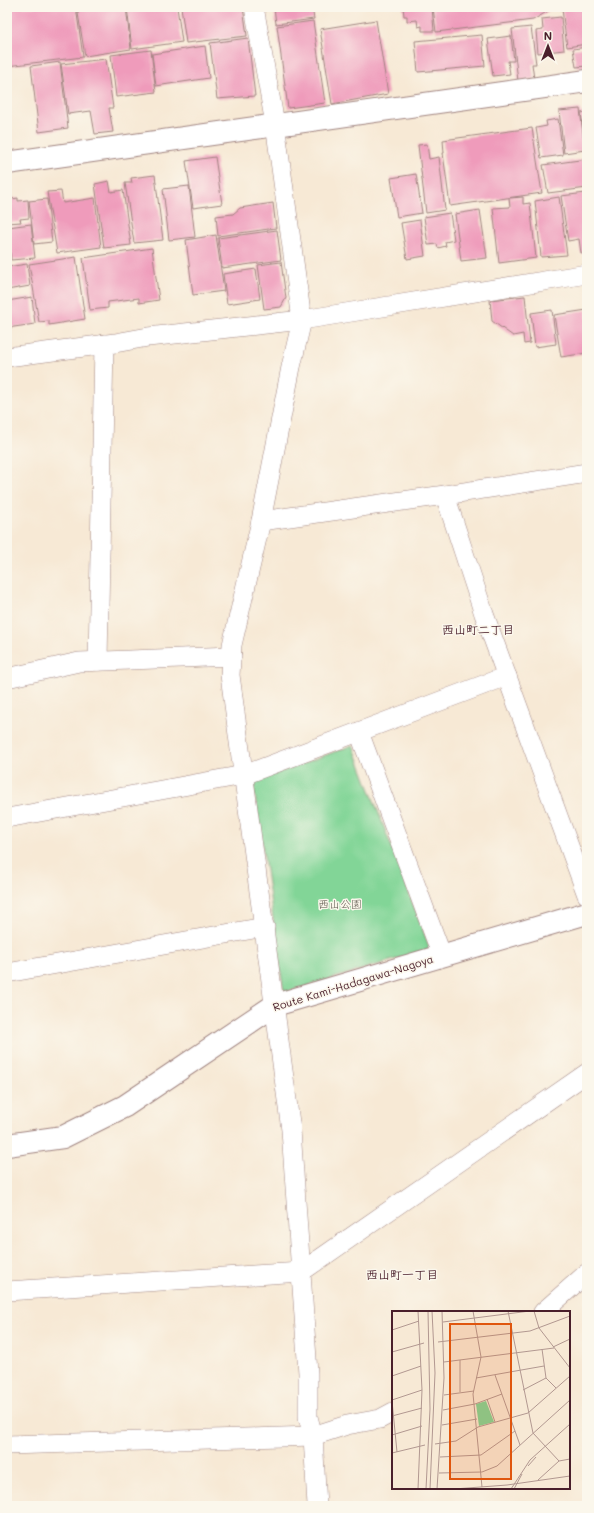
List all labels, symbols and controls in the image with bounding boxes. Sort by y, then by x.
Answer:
north arrow [528,26,568,66]
text: N [544,28,552,43]
district label: 西山町二丁目 [442,621,514,637]
park label: 西山公園 [318,896,362,911]
street label: Route Kami-Hadagawa-Nagoya [271,951,435,1014]
district label: 西山町一丁目 [366,1266,438,1282]
inset map [392,1311,570,1489]

